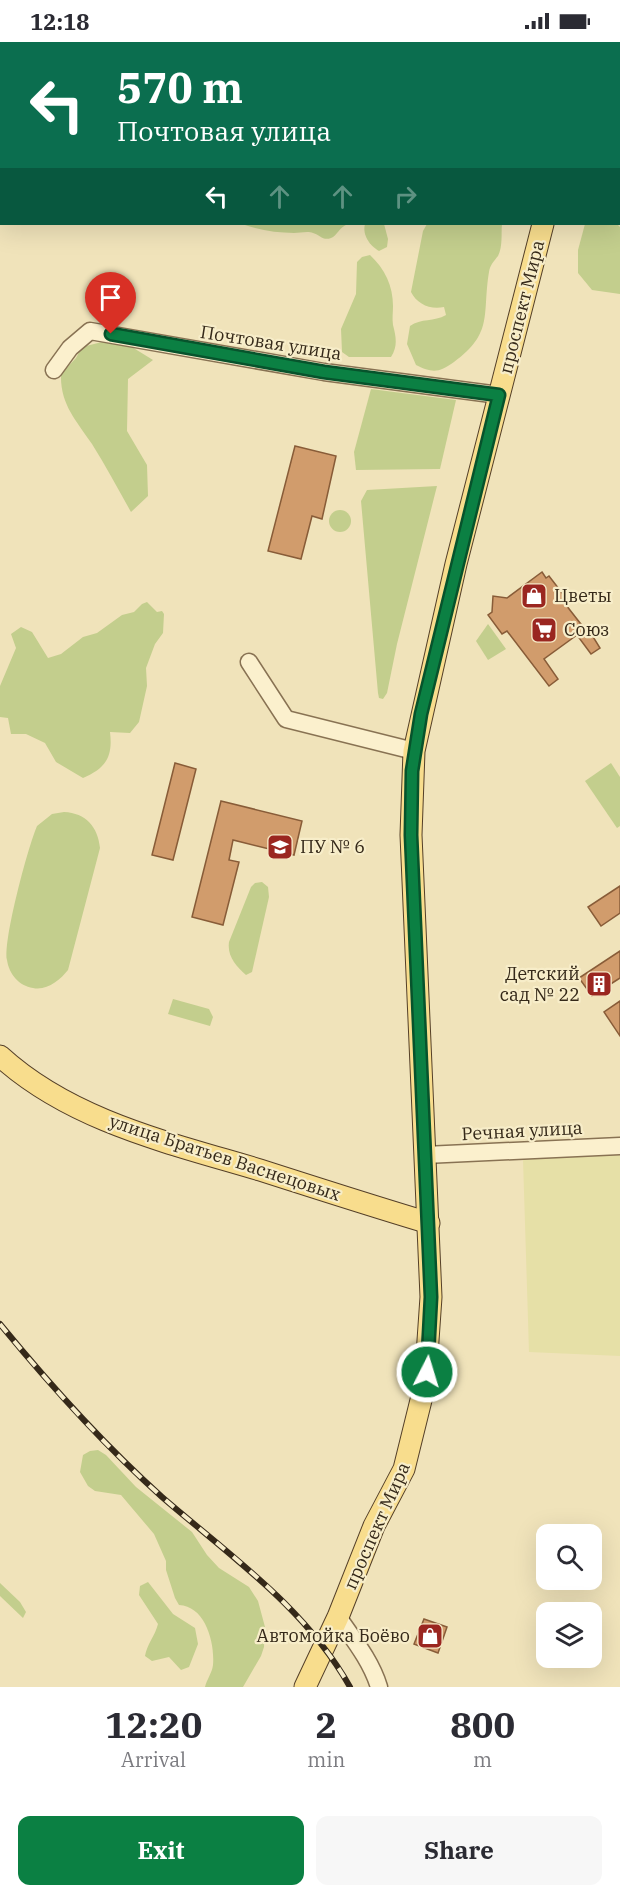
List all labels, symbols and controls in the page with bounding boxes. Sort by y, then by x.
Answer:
text: 12:18 [30,7,89,36]
text: 570 m [117,60,243,115]
icon: left [18,66,96,144]
text: Почтовая улица [117,113,331,148]
icon: left [200,180,233,213]
icon: ahead [263,180,296,213]
icon: ahead [326,180,359,213]
icon: right [389,180,422,213]
street label: проспект Мира [494,237,549,376]
pin [85,272,136,334]
icon: arrive [94,281,127,314]
street label: Почтовая улица [199,320,344,365]
shop icon: Цветы [519,581,549,611]
place label: Цветы [554,584,612,607]
supermarket icon: Союз [529,615,559,645]
place label: Союз [564,618,609,641]
school or university icon: ПУ № 6 [265,832,295,862]
place label: ПУ № 6 [300,835,365,858]
place label: Детский сад № 22 [500,962,580,1006]
building icon: Детский сад № 22 [584,969,614,999]
street label: улица Братьев Васнецовых [107,1109,344,1206]
street label: Речная улица [461,1116,583,1145]
position arrow [395,1340,459,1404]
street label: проспект Мира [338,1458,415,1593]
map controls [536,1524,602,1668]
button: search [536,1524,602,1590]
button: layers [536,1602,602,1668]
shop icon: Автомойка Боёво [415,1621,445,1651]
place label: Автомойка Боёво [257,1624,410,1647]
text: 12:20 [105,1701,202,1748]
text: 2 [315,1701,337,1748]
text: 800 [450,1701,515,1748]
text: Arrival [121,1746,186,1773]
text: min [307,1746,345,1773]
text: m [473,1746,492,1773]
button: Exit [18,1816,304,1885]
button: Share [316,1816,602,1885]

